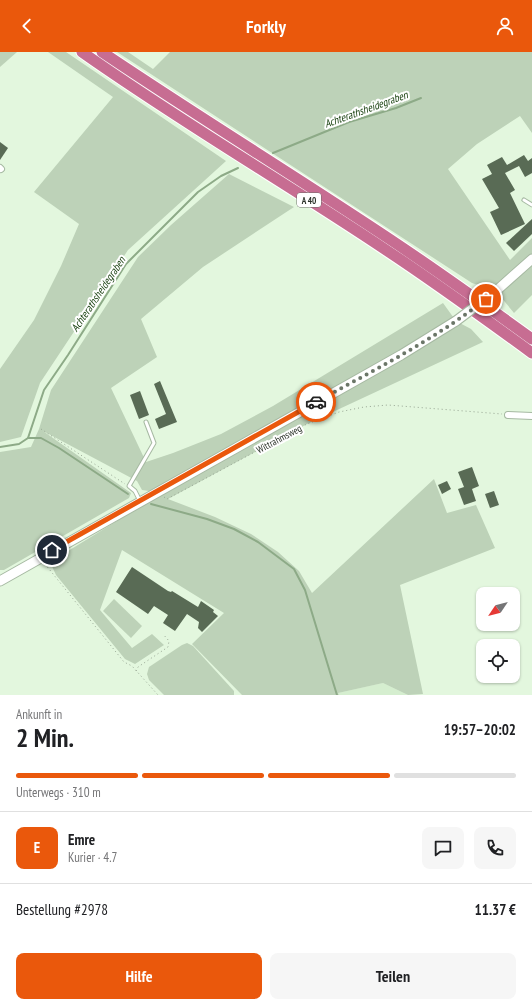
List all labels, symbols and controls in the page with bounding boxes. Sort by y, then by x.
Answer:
icon: back [16,15,38,37]
text: Forkly [246,15,286,38]
icon: person [494,15,516,37]
water label: Achterathsheidegraben [322,87,411,131]
road number: A 40 [297,193,321,207]
water label: Achterathsheidegraben [68,253,129,334]
pin [469,282,503,316]
icon: bag [475,288,497,310]
courier [296,382,336,422]
icon: car [305,391,327,413]
street label: Wittrahmsweg [254,422,304,456]
pin [35,533,69,567]
icon: home [41,539,63,561]
north arrow [476,587,520,631]
map controls [476,587,520,683]
button: locate [476,639,520,683]
text: Ankunft in [16,706,62,723]
text: 19:57–20:02 [444,720,516,739]
text: 2 Min. [16,721,74,754]
text: Unterwegs · 310 m [16,784,101,801]
button: chat [422,827,464,869]
button: phone [474,827,516,869]
text: Emre [68,830,95,849]
text: E [34,838,40,857]
text: Kurier · 4.7 [68,849,117,866]
text: Bestellung #2978 [16,900,108,919]
text: 11.37 € [475,900,516,919]
button: Hilfe [16,953,262,999]
button: Teilen [270,953,516,999]

